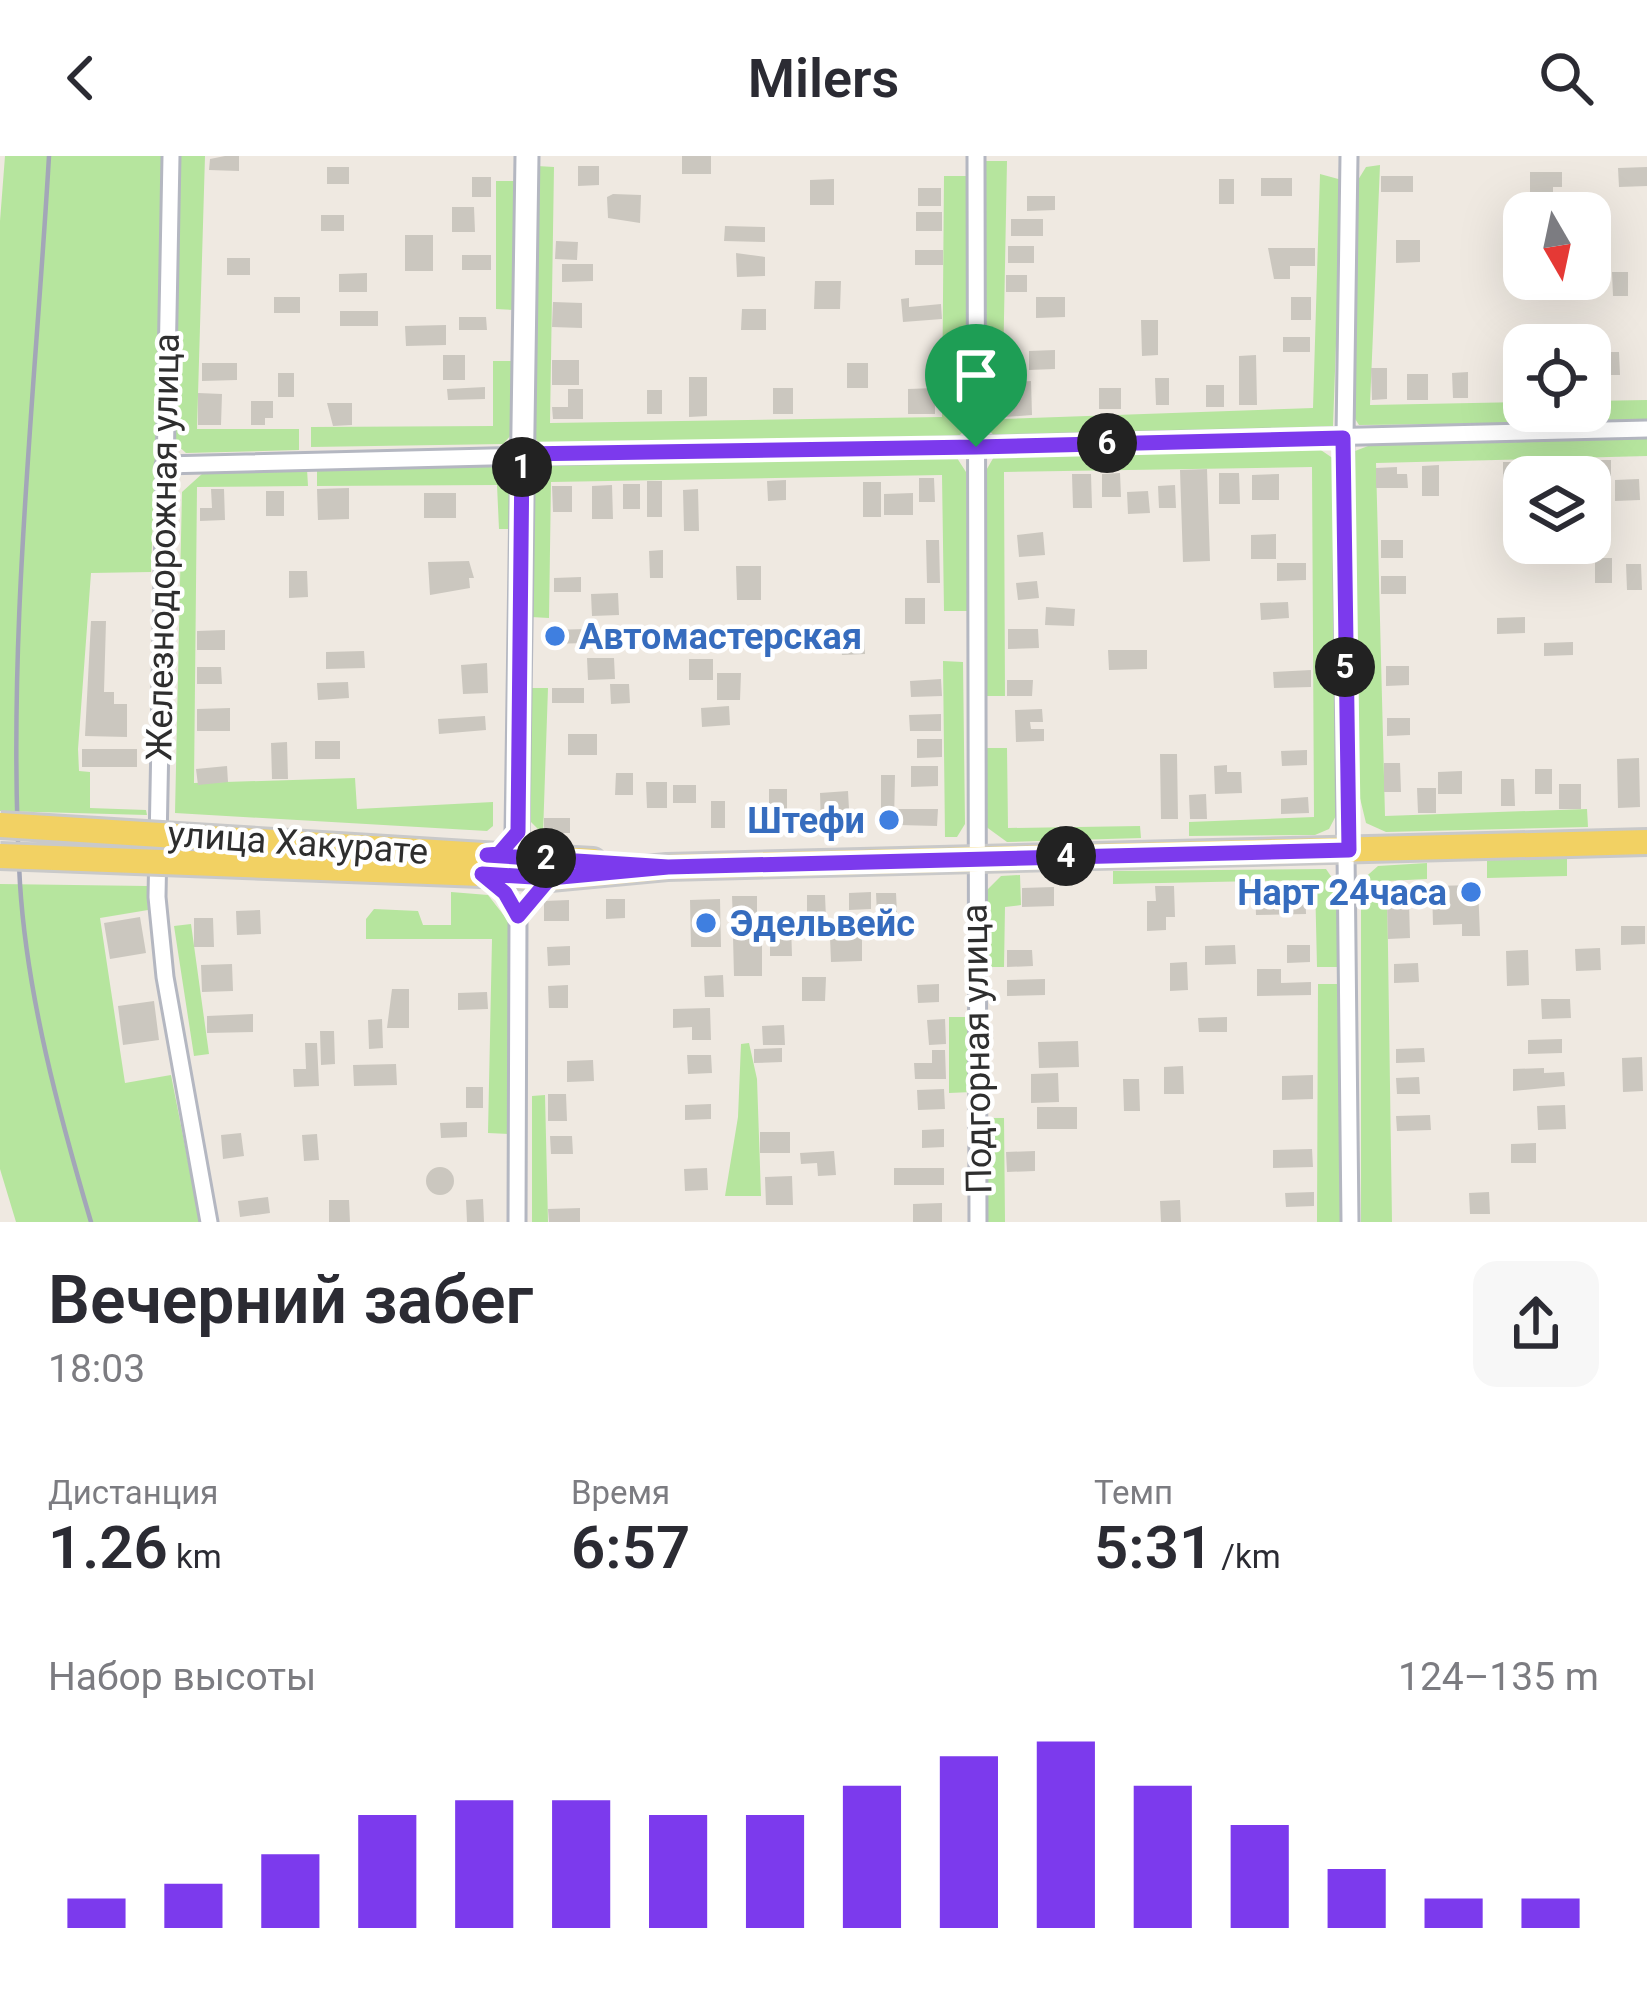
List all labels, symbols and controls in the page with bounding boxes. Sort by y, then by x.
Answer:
icon: back [48,45,114,111]
icon: search [1533,45,1599,111]
text: Milers [748,47,899,110]
north arrow [1503,192,1611,300]
map controls [1503,192,1611,564]
pin [925,324,1027,447]
button: locate [1503,324,1611,432]
street label: Железнодорожная улица [138,333,188,761]
icon: arrive [943,342,1009,408]
pin: 6 [1077,413,1137,473]
text: 6 [1098,423,1116,462]
pin: 1 [492,437,552,497]
text: 1 [513,447,531,486]
button: layers [1503,456,1611,564]
place label: Автомастерская [579,616,862,658]
marker: Автомастерская [542,623,568,649]
pin: 5 [1315,637,1375,697]
text: 5 [1336,647,1354,686]
place label: Штефи [747,800,865,842]
marker: Штефи [876,807,902,833]
street label: улица Хакурате [166,813,430,873]
pin: 4 [1036,826,1096,886]
pin: 2 [516,828,576,888]
text: 4 [1057,836,1075,875]
text: 2 [537,838,555,877]
place label: Нарт 24часа [1237,872,1447,914]
marker: Нарт 24часа [1458,879,1484,905]
place label: Эдельвейс [730,903,915,945]
street label: Подгорная улица [953,904,1001,1194]
marker: Эдельвейс [693,910,719,936]
button: share [1473,1261,1599,1387]
text: Вечерний забег [48,1262,533,1339]
text: 18:03 [48,1346,145,1392]
text: Дистанция [48,1473,218,1512]
text: Время [571,1473,670,1512]
text: Темп [1094,1473,1173,1512]
text: 1.26 [48,1512,168,1583]
text: 6:57 [571,1512,690,1583]
text: 5:31 [1094,1512,1213,1583]
text: km [168,1537,222,1576]
text: /km [1213,1537,1281,1576]
text: Набор высоты [48,1654,316,1700]
text: 124–135 m [1398,1654,1599,1700]

